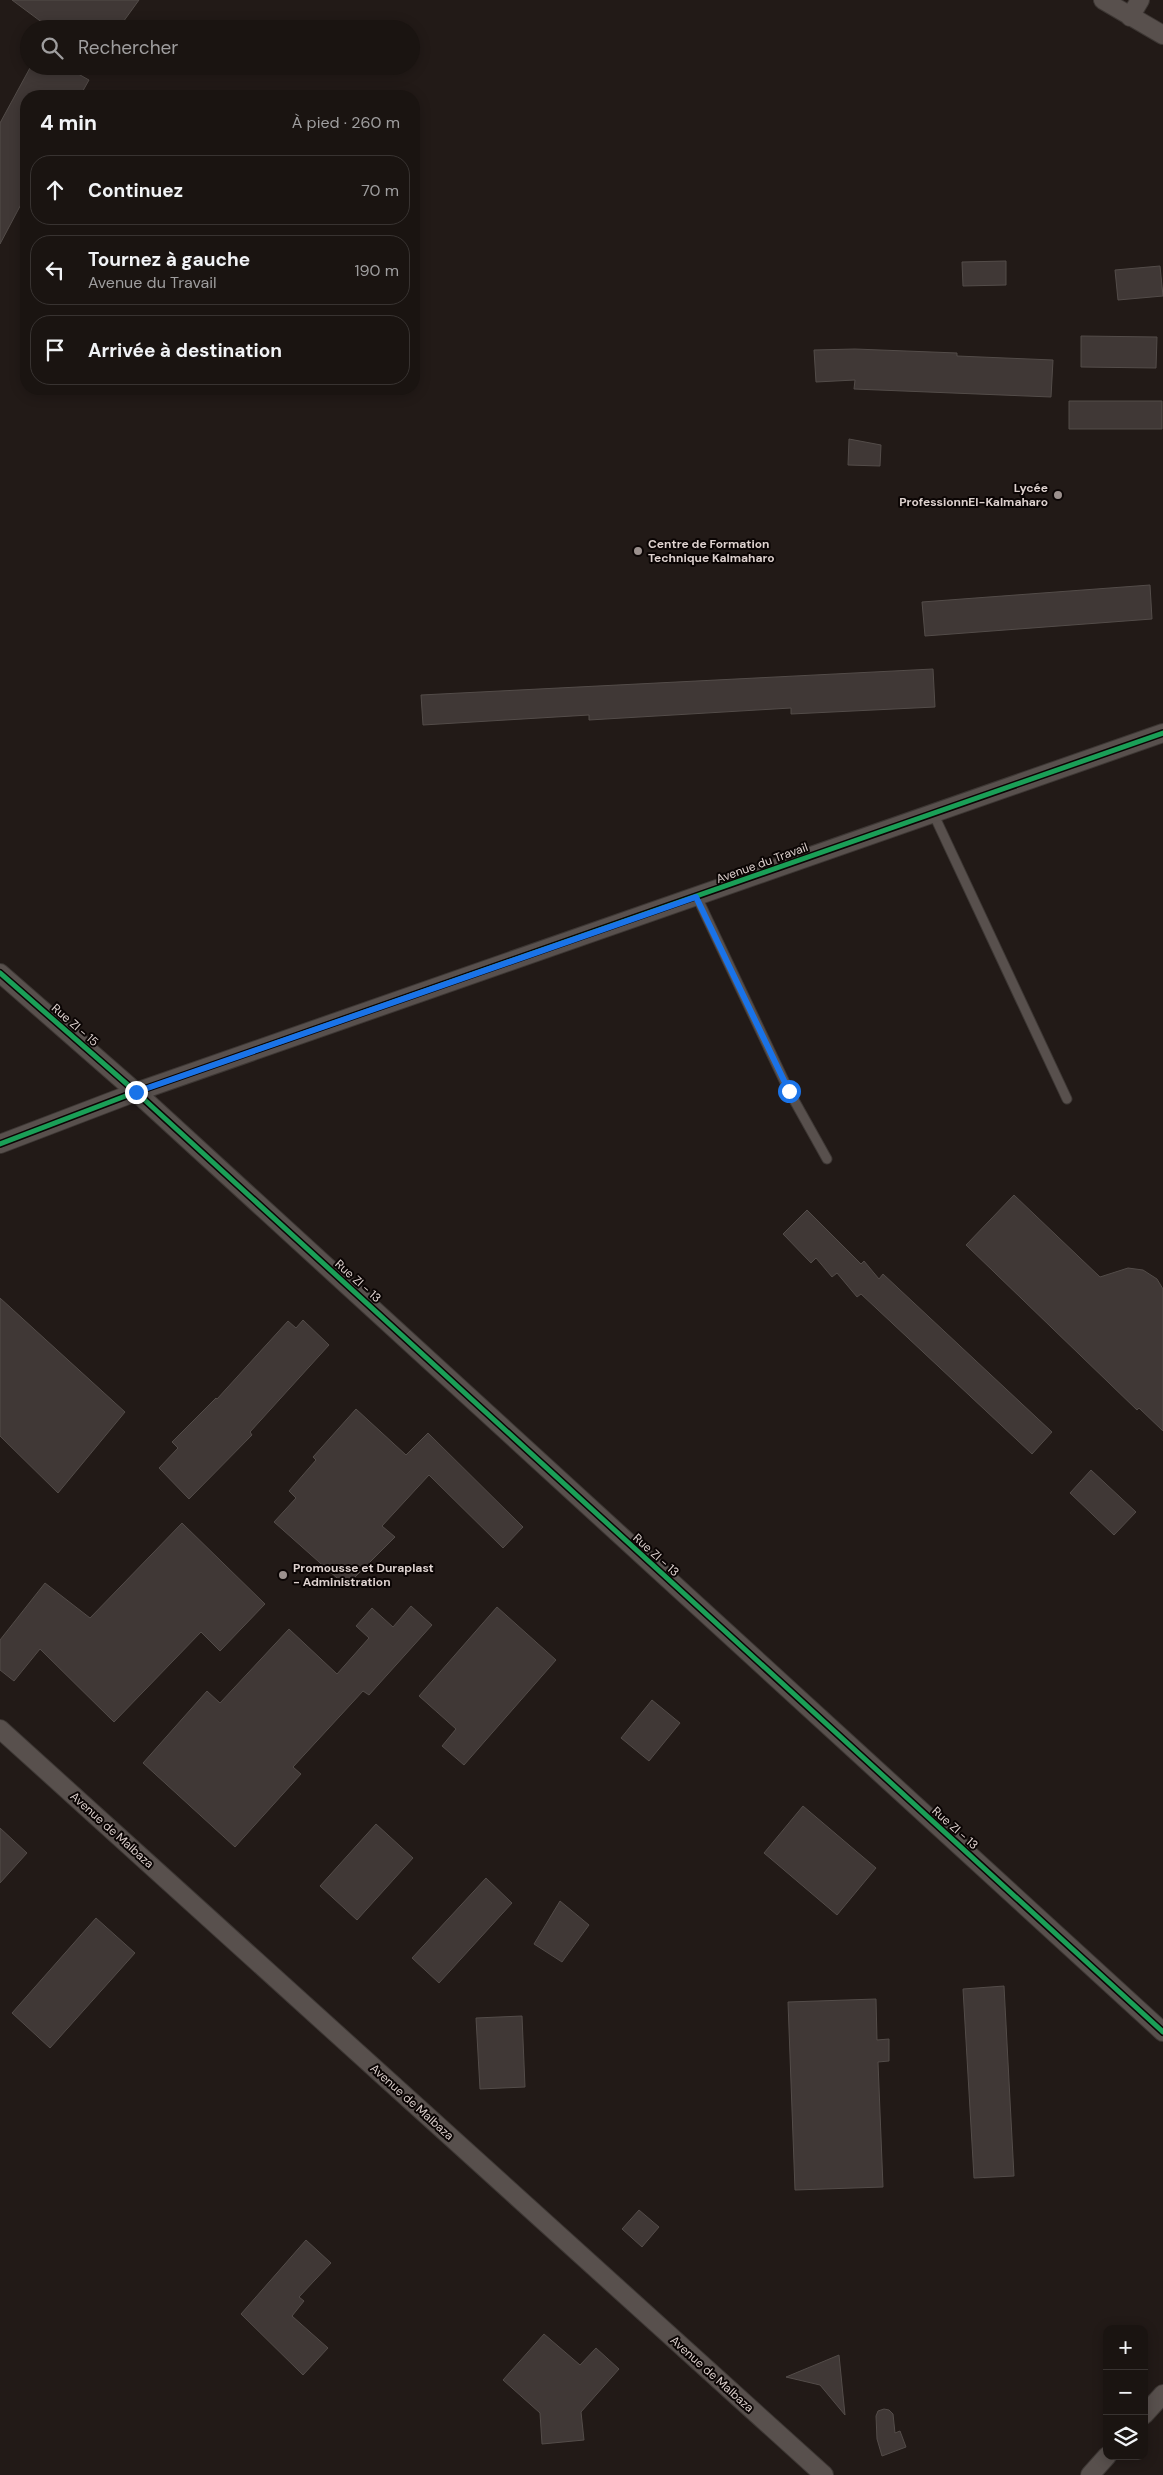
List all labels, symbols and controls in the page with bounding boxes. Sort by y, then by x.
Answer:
search box [20,20,420,75]
icon: search [38,34,66,62]
text: Rechercher [78,35,178,60]
text: 4 min [40,109,97,137]
text: À pied · 260 m [292,112,400,133]
icon: ahead [41,176,69,204]
text: Continuez [88,178,183,203]
text: 70 m [361,180,399,201]
text: Tournez à gauche [88,247,250,272]
icon: left [41,256,69,284]
text: 190 m [355,260,399,281]
text: Avenue du Travail [88,272,217,293]
icon: arrive [41,336,69,364]
text: Arrivée à destination [88,338,282,363]
place label: Lycée ProfessionnEl-Kalmaharo [899,480,1048,510]
marker: Lycée ProfessionnEl-Kalmaharo [1052,489,1064,501]
place label: Centre de Formation Technique Kalmaharo [648,536,775,566]
marker: Centre de Formation Technique Kalmaharo [632,545,644,557]
street label: Avenue du Travail [714,839,810,887]
street label: Rue ZI - 15 [48,1000,102,1050]
route start [778,1080,801,1103]
route end [125,1081,148,1104]
street label: Rue ZI - 13 [331,1256,385,1306]
street label: Rue ZI - 13 [629,1530,683,1580]
place label: Promousse et Duraplast - Administration [293,1560,434,1590]
marker: Promousse et Duraplast - Administration [277,1569,289,1581]
street label: Avenue de Malbaza [67,1788,157,1872]
street label: Rue ZI - 13 [928,1803,982,1853]
street label: Avenue de Malbaza [367,2060,457,2144]
map controls [1103,2325,1148,2460]
button: + [1103,2325,1148,2370]
street label: Avenue de Malbaza [667,2332,757,2416]
button: − [1103,2370,1148,2415]
button: layers [1103,2415,1148,2460]

